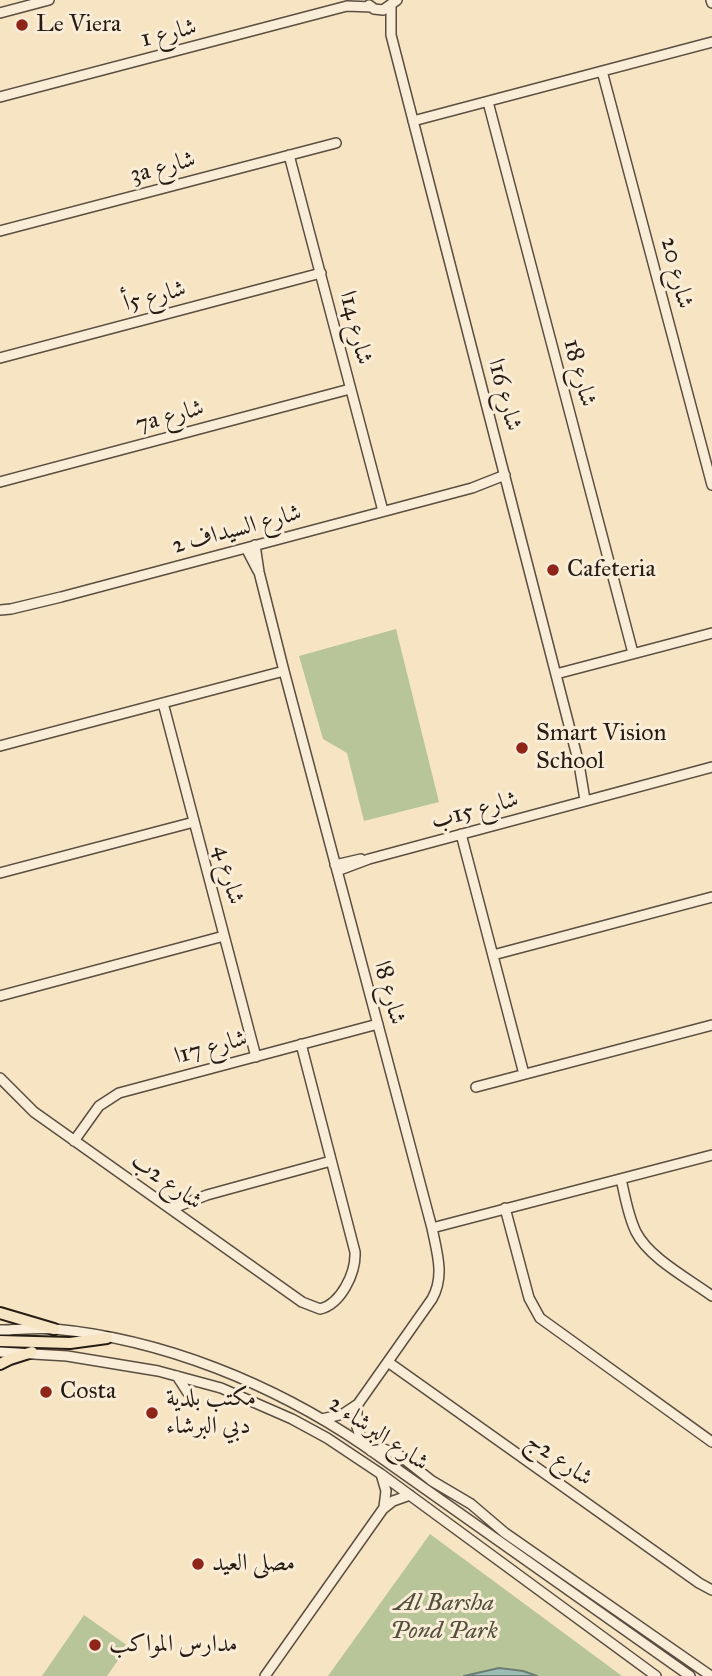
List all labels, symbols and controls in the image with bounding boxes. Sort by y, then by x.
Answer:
place label: Le Viera [36,11,121,39]
street label: شارع 1 [138,13,200,55]
marker: Le Viera [14,17,30,33]
street label: 3a شارع [127,145,199,191]
street label: شارع 20 [653,234,699,312]
street label: شارع 5أ [121,275,189,319]
street label: شارع 14ا [332,288,378,368]
street label: شارع 18 [556,336,602,410]
street label: شارع 16ا [481,356,527,434]
street label: 7a شارع [133,394,207,440]
street label: شارع السيداف 2 [169,499,305,561]
place label: Cafeteria [567,556,656,584]
marker: Cafeteria [545,562,561,578]
place label: Smart Vision School [536,720,667,776]
marker: Smart Vision School [514,740,530,756]
street label: شارع 15ب [428,786,522,836]
street label: شارع 4 [206,842,250,908]
street label: شارع 8ا [367,958,411,1028]
street label: شارع 17ا [171,1024,251,1072]
street label: شارع 2ب [125,1147,207,1217]
place label: Costa [60,1378,116,1406]
marker: Costa [38,1384,54,1400]
place label: مكتب بلدية دبي البرشاء [166,1385,256,1441]
street label: شارع البرشاء 2 [322,1390,434,1478]
marker: مكتب بلدية دبي البرشاء [144,1405,160,1421]
street label: شارع 2ج [520,1427,598,1493]
place label: مصلى العيد [212,1550,295,1578]
marker: مصلى العيد [190,1556,206,1572]
park label: Al Barsha Pond Park [390,1590,498,1646]
place label: مدارس المواكب [109,1631,238,1659]
marker: مدارس المواكب [87,1637,103,1653]

